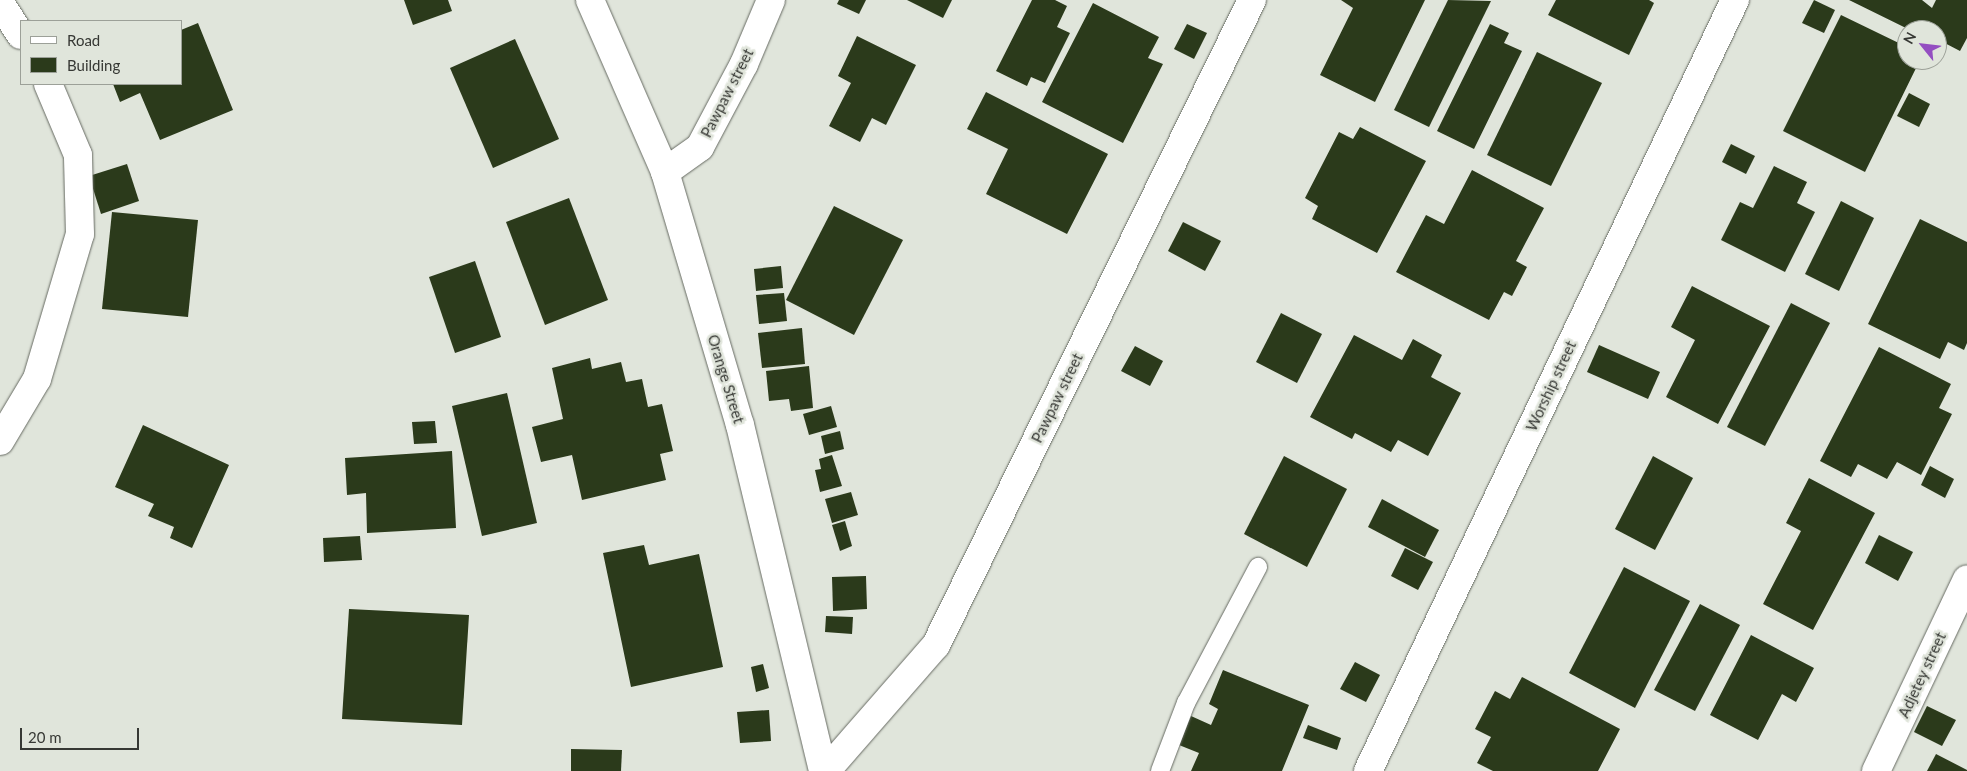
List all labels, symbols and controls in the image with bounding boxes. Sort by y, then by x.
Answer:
legend [20,20,182,85]
north arrow [1897,20,1947,70]
text: N [1899,29,1919,47]
text: Road [67,31,100,49]
street label: Pawpaw street [697,45,757,141]
text: Building [67,56,120,74]
street label: Orange Street [704,332,748,426]
street label: Worship street [1522,338,1580,434]
street label: Pawpaw street [1028,350,1086,446]
street label: Adjetey street [1894,629,1950,721]
scale bar [22,718,141,750]
text: 20 m [28,728,62,746]

